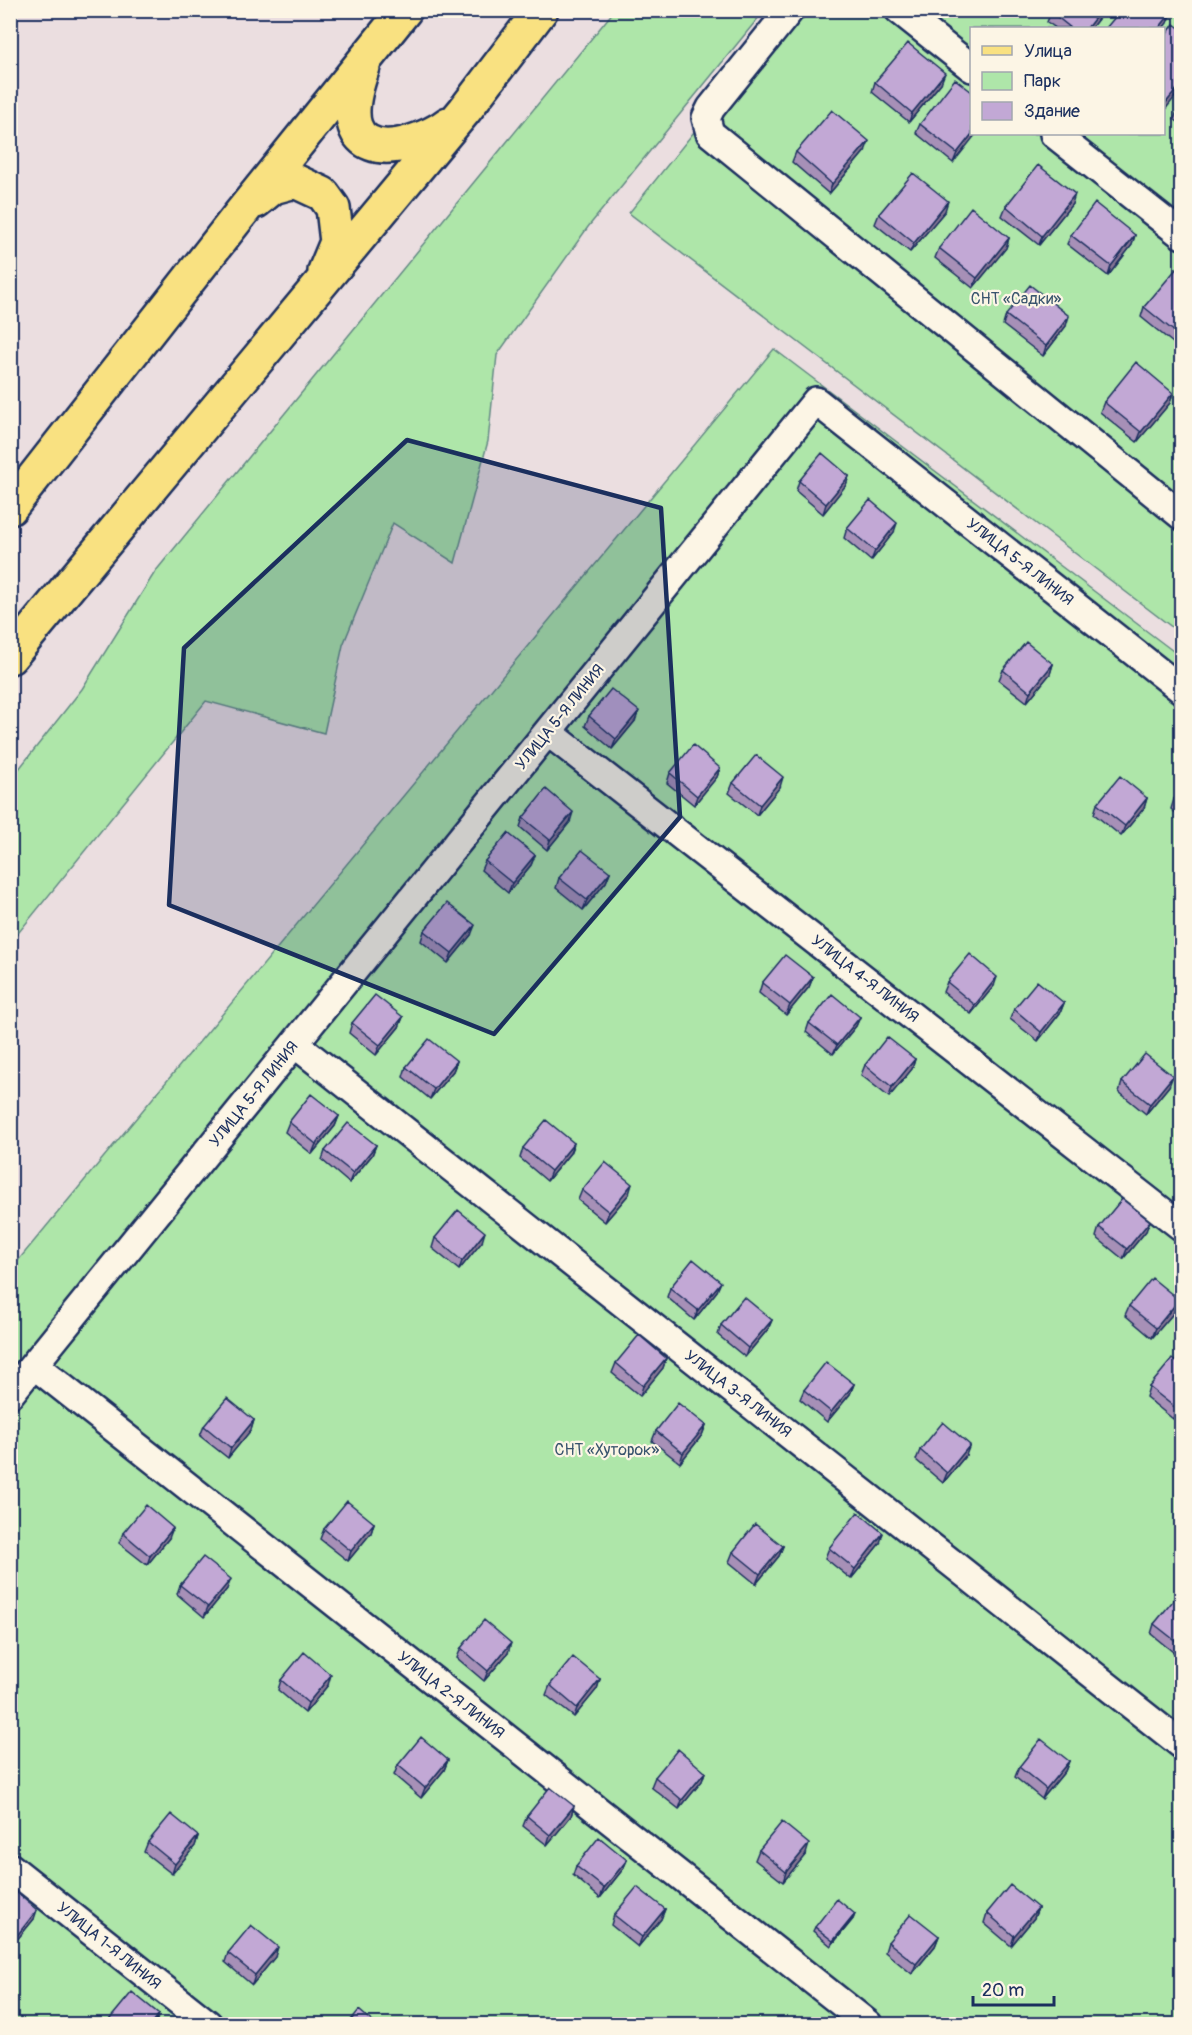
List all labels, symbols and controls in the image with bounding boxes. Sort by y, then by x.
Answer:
legend [970,27,1165,135]
text: Улица [1024,40,1072,63]
text: Парк [1024,70,1061,93]
text: Здание [1024,100,1080,123]
park label: СНТ «Садки» [971,289,1061,309]
street label: УЛИЦА 5-Я ЛИНИЯ [962,514,1078,610]
street label: УЛИЦА 5-Я ЛИНИЯ [511,660,609,774]
street label: УЛИЦА 4-Я ЛИНИЯ [807,931,923,1027]
street label: УЛИЦА 5-Я ЛИНИЯ [205,1037,303,1151]
street label: УЛИЦА 3-Я ЛИНИЯ [680,1346,796,1442]
park label: СНТ «Хуторок» [555,1440,659,1460]
street label: УЛИЦА 2-Я ЛИНИЯ [393,1647,509,1743]
street label: УЛИЦА 1-Я ЛИНИЯ [53,1898,165,1994]
scale bar [973,1969,1054,2007]
text: 20 m [982,1979,1024,2002]

